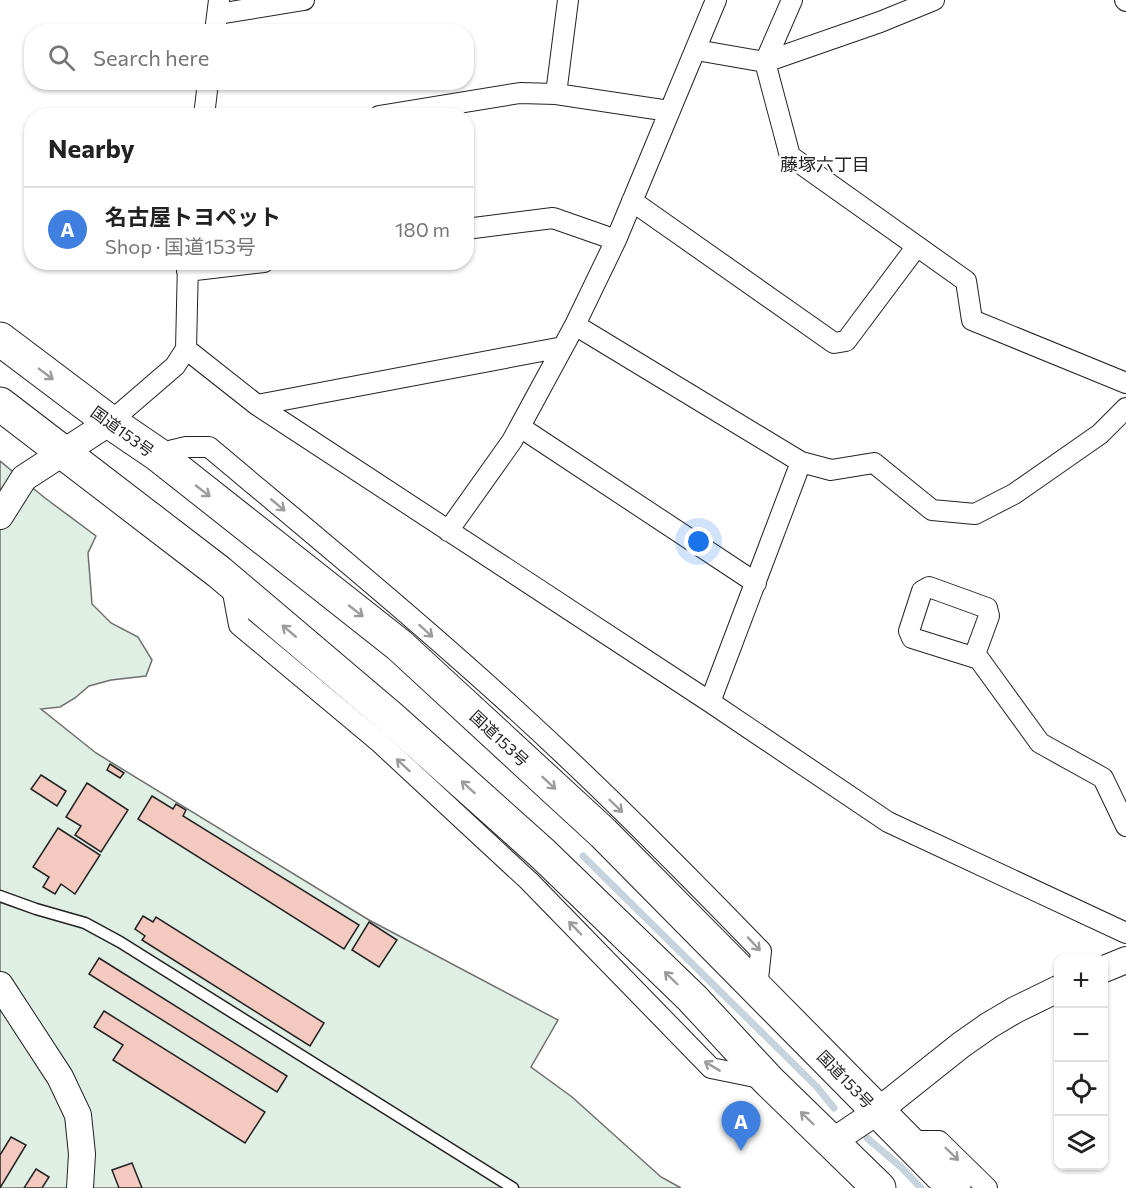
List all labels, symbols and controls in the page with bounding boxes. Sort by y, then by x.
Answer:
search box [24,24,474,90]
icon: search [45,41,78,74]
text: Search here [93,44,209,71]
text: Nearby [48,132,135,163]
district label: 藤塚六丁目 [780,153,870,175]
text: 名古屋トヨペット [105,203,281,230]
text: A [60,217,75,241]
text: 180 m [395,217,450,241]
text: Shop · 国道153号 [105,234,256,258]
one-way arrow [38,368,54,380]
street label: 国道153号 [88,402,158,460]
one-way arrow [195,484,211,497]
one-way arrow [270,498,285,512]
your location [684,527,713,556]
one-way arrow [348,605,364,618]
one-way arrow [419,624,434,638]
one-way arrow [281,625,297,638]
street label: 国道153号 [467,706,533,770]
one-way arrow [396,758,411,772]
one-way arrow [541,775,556,790]
one-way arrow [461,780,476,794]
one-way arrow [609,799,624,813]
one-way arrow [568,920,582,935]
one-way arrow [747,937,761,952]
map controls [1054,954,1108,1170]
button: + [1054,954,1108,1008]
one-way arrow [664,971,679,985]
button: − [1054,1008,1108,1062]
street label: 国道153号 [814,1046,878,1112]
one-way arrow [704,1059,721,1072]
button: locate [1054,1062,1108,1116]
pin: A [722,1102,760,1151]
one-way arrow [799,1111,814,1125]
button: layers [1054,1116,1108,1170]
one-way arrow [944,1146,959,1161]

